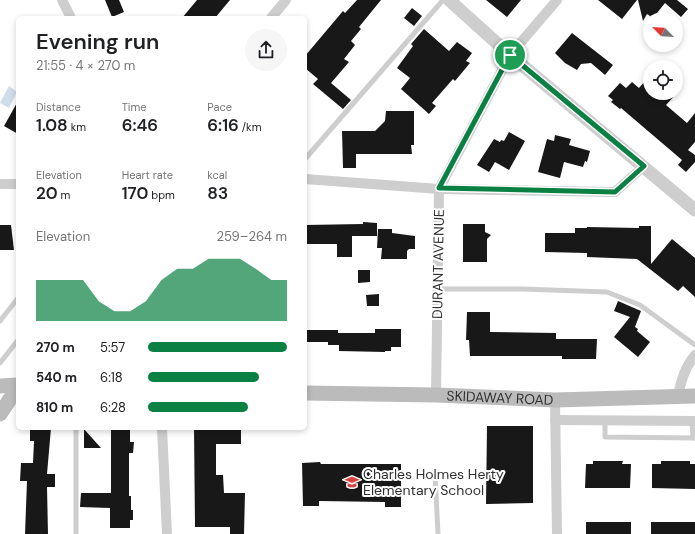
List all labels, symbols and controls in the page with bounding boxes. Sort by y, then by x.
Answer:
north arrow [643,12,683,52]
map controls [643,12,683,100]
text: Evening run [36,27,159,56]
button: share [245,29,287,71]
pin [493,38,527,72]
icon: arrive [499,44,521,66]
text: 21:55 · 4 × 270 m [36,57,135,74]
button: locate [643,60,683,100]
text: Distance [36,100,81,114]
text: Time [122,100,147,114]
text: Pace [207,100,232,114]
text: 1.08 [36,114,68,136]
text: 6:46 [122,114,158,136]
text: 6:16 [207,114,239,136]
text: km [68,120,86,134]
text: /km [239,120,261,134]
text: Elevation [36,168,82,182]
text: Heart rate [122,168,173,182]
text: kcal [207,168,227,182]
text: 20 [36,182,58,204]
text: 170 [122,182,148,204]
text: 83 [207,182,228,204]
text: m [58,188,70,202]
text: bpm [148,188,175,202]
street label: DURANT AVENUE [428,209,448,319]
text: Elevation [36,228,90,245]
text: 259–264 m [217,228,287,245]
text: 270 m [36,339,75,356]
text: 5:57 [100,339,125,356]
text: 540 m [36,369,77,386]
text: 6:18 [100,369,123,386]
street label: SKIDAWAY ROAD [446,386,554,409]
text: 810 m [36,399,73,416]
text: 6:28 [100,399,126,416]
place label: Charles Holmes Herty Elementary School [363,465,504,499]
school or university icon: Charles Holmes Herty Elementary School [344,474,360,490]

